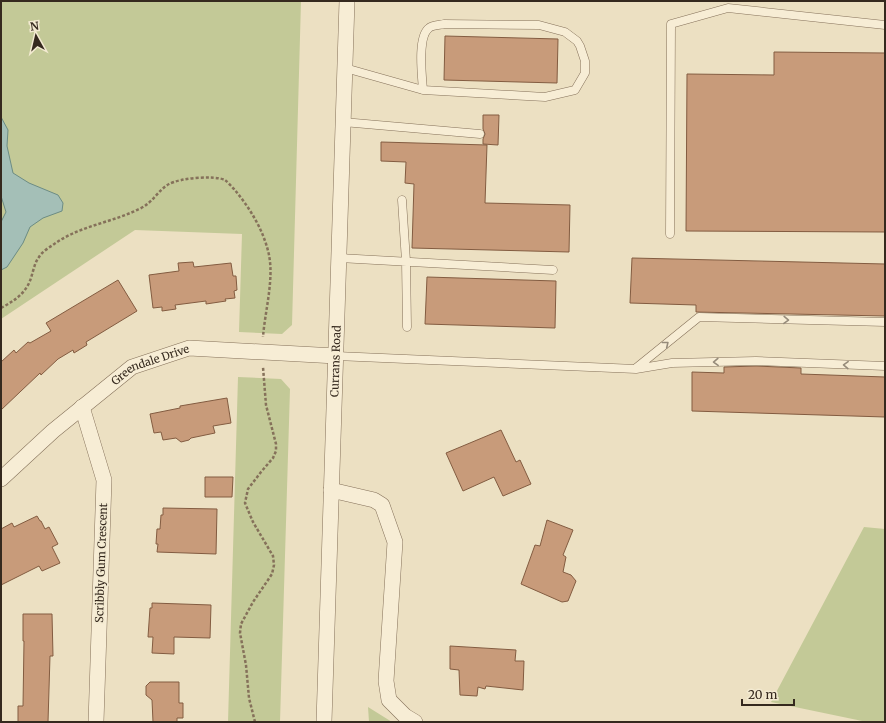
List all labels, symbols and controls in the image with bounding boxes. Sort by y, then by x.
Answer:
north arrow [16,16,56,56]
text: N [29,19,40,34]
one-way arrow [783,315,789,324]
street label: Currans Road [327,325,344,397]
street label: Greendale Drive [108,341,191,388]
one-way arrow [661,342,668,349]
one-way arrow [713,358,719,366]
one-way arrow [843,360,849,369]
street label: Scribbly Gum Crescent [92,502,110,623]
scale bar [742,681,794,707]
text: 20 m [748,687,777,702]

